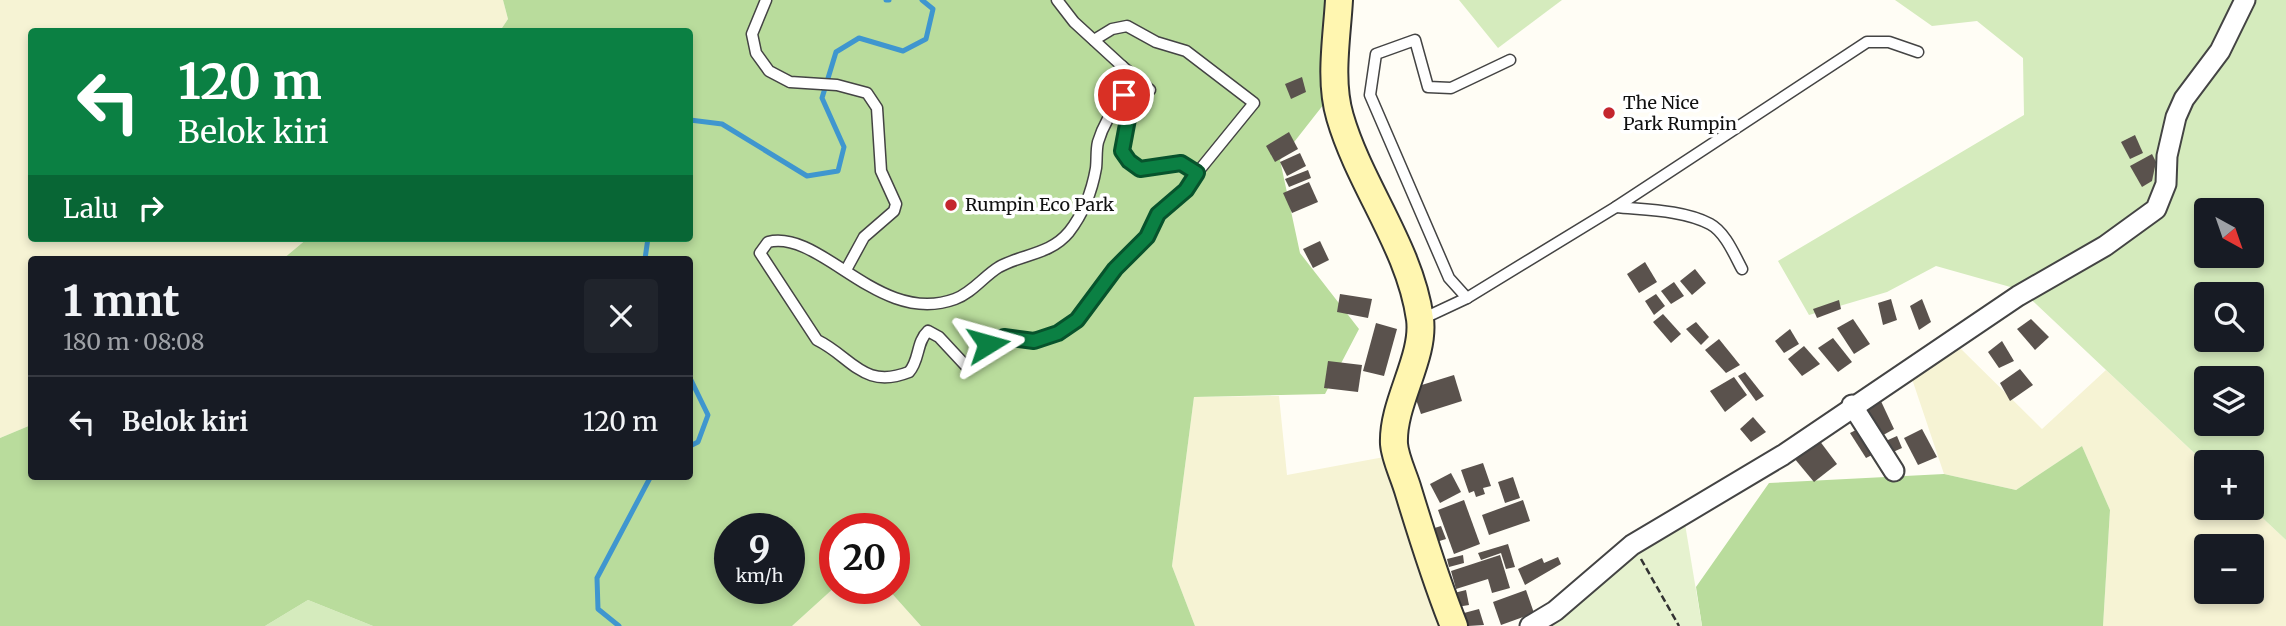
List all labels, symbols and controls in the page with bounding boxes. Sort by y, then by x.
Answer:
text: 120 m [178,51,322,112]
icon: left [63,56,154,147]
pin [1094,65,1154,125]
icon: arrive [1105,76,1143,114]
place label: The Nice Park Rumpin [1623,91,1737,135]
marker: The Nice Park Rumpin [1601,105,1617,121]
text: Belok kiri [178,112,329,152]
icon: right [132,189,170,227]
text: Lalu [63,192,118,225]
place label: Rumpin Eco Park [965,193,1115,216]
marker: Rumpin Eco Park [943,197,959,213]
north arrow [2194,198,2264,268]
map controls [2194,198,2264,604]
text: 1 mnt [63,275,180,327]
button: close [584,279,658,353]
button: search [2194,282,2264,352]
position arrow [951,307,1025,381]
text: 180 m · 08:08 [63,327,204,356]
button: layers [2194,366,2264,436]
icon: left [63,403,101,441]
text: Belok kiri [122,405,248,438]
text: 120 m [583,405,658,438]
button: + [2194,450,2264,520]
speed limit sign: 20 [819,513,910,604]
text: 9 [749,527,770,571]
button: − [2194,534,2264,604]
text: km/h [736,564,783,587]

